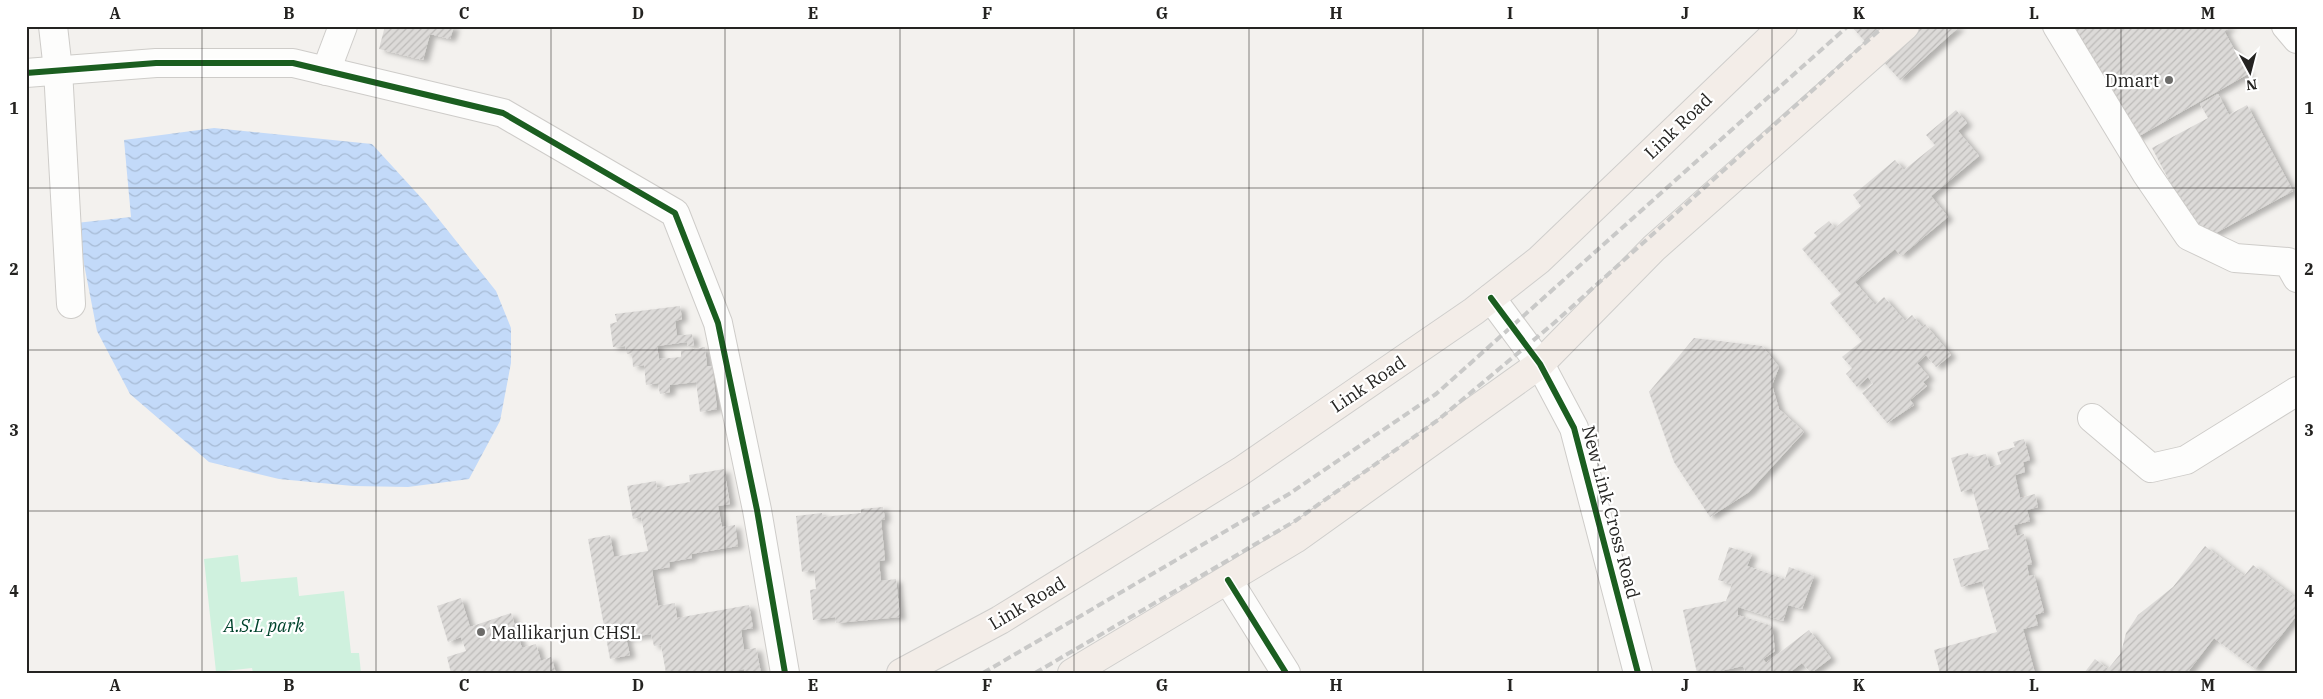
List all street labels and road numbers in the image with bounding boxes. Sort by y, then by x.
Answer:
street label: Link Road [1639,88,1717,164]
street label: Link Road [1326,351,1410,417]
street label: New Link Cross Road [1577,423,1645,601]
street label: Link Road [984,571,1070,635]

